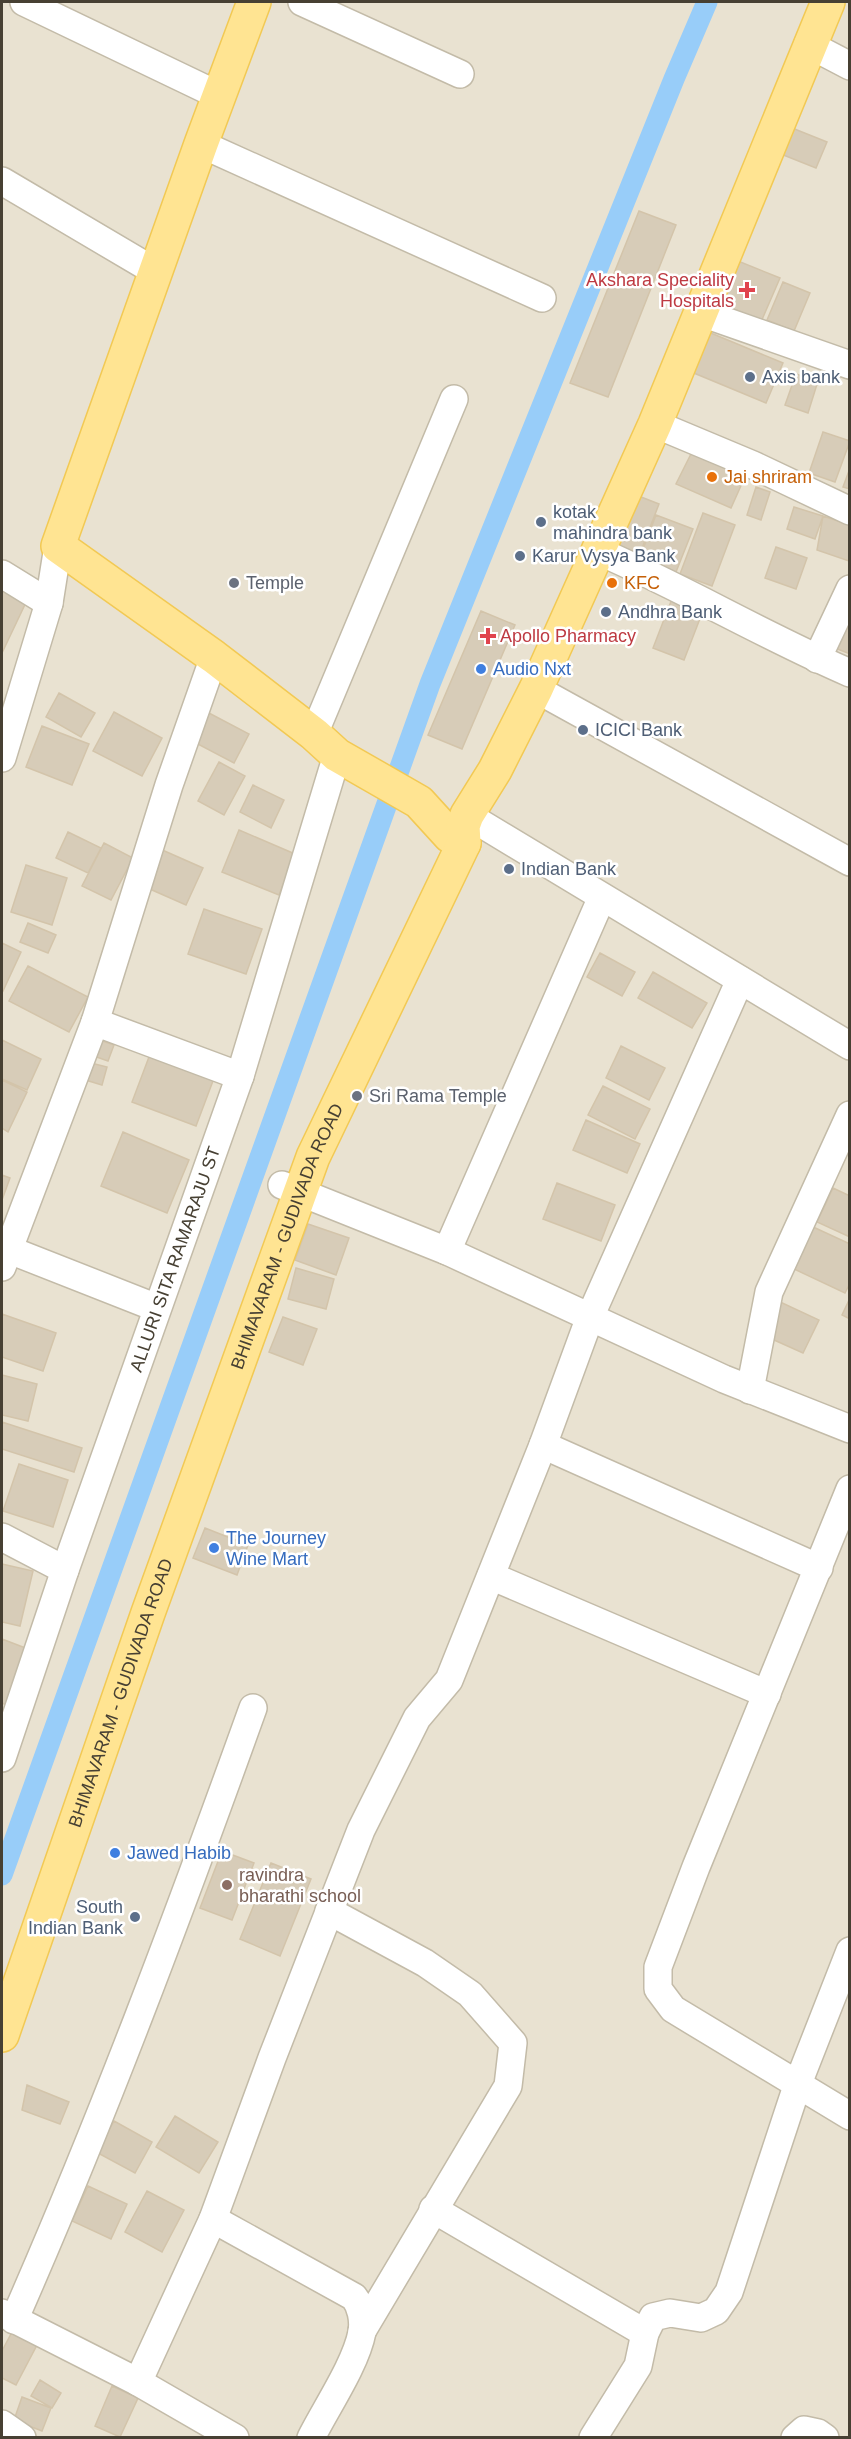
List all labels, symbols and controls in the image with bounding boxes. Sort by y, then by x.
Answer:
place label: Akshara Speciality Hospitals [586,270,734,311]
marker: Akshara Speciality Hospitals [738,281,756,299]
place label: Axis bank [762,367,841,387]
marker: Axis bank [743,370,757,384]
place label: Jai shriram [724,467,812,487]
marker: Jai shriram [705,470,719,484]
place label: kotak mahindra bank [553,502,673,543]
marker: kotak mahindra bank [534,515,548,529]
place label: Karur Vysya Bank [532,546,676,566]
marker: Karur Vysya Bank [513,549,527,563]
place label: Temple [246,573,304,593]
place label: KFC [624,573,660,593]
marker: Temple [227,576,241,590]
marker: KFC [605,576,619,590]
place label: Andhra Bank [618,602,723,622]
marker: Andhra Bank [599,605,613,619]
place label: Apollo Pharmacy [500,626,636,646]
marker: Apollo Pharmacy [481,629,495,643]
place label: Audio Nxt [493,659,571,679]
marker: Audio Nxt [474,662,488,676]
place label: ICICI Bank [595,720,683,740]
marker: ICICI Bank [576,723,590,737]
place label: Indian Bank [521,859,617,879]
marker: Indian Bank [502,862,516,876]
place label: Sri Rama Temple [369,1086,507,1106]
marker: Sri Rama Temple [350,1089,364,1103]
street label: BHIMAVARAM - GUDIVADA ROAD [227,1100,347,1372]
street label: ALLURI SITA RAMARAJU ST [126,1144,224,1375]
place label: The Journey Wine Mart [226,1528,326,1569]
marker: The Journey Wine Mart [207,1541,221,1555]
street label: BHIMAVARAM - GUDIVADA ROAD [65,1556,177,1830]
place label: Jawed Habib [127,1843,231,1863]
marker: Jawed Habib [108,1846,122,1860]
place label: ravindra bharathi school [239,1865,361,1906]
marker: ravindra bharathi school [220,1878,234,1892]
place label: South Indian Bank [28,1897,124,1938]
marker: South Indian Bank [128,1910,142,1924]

